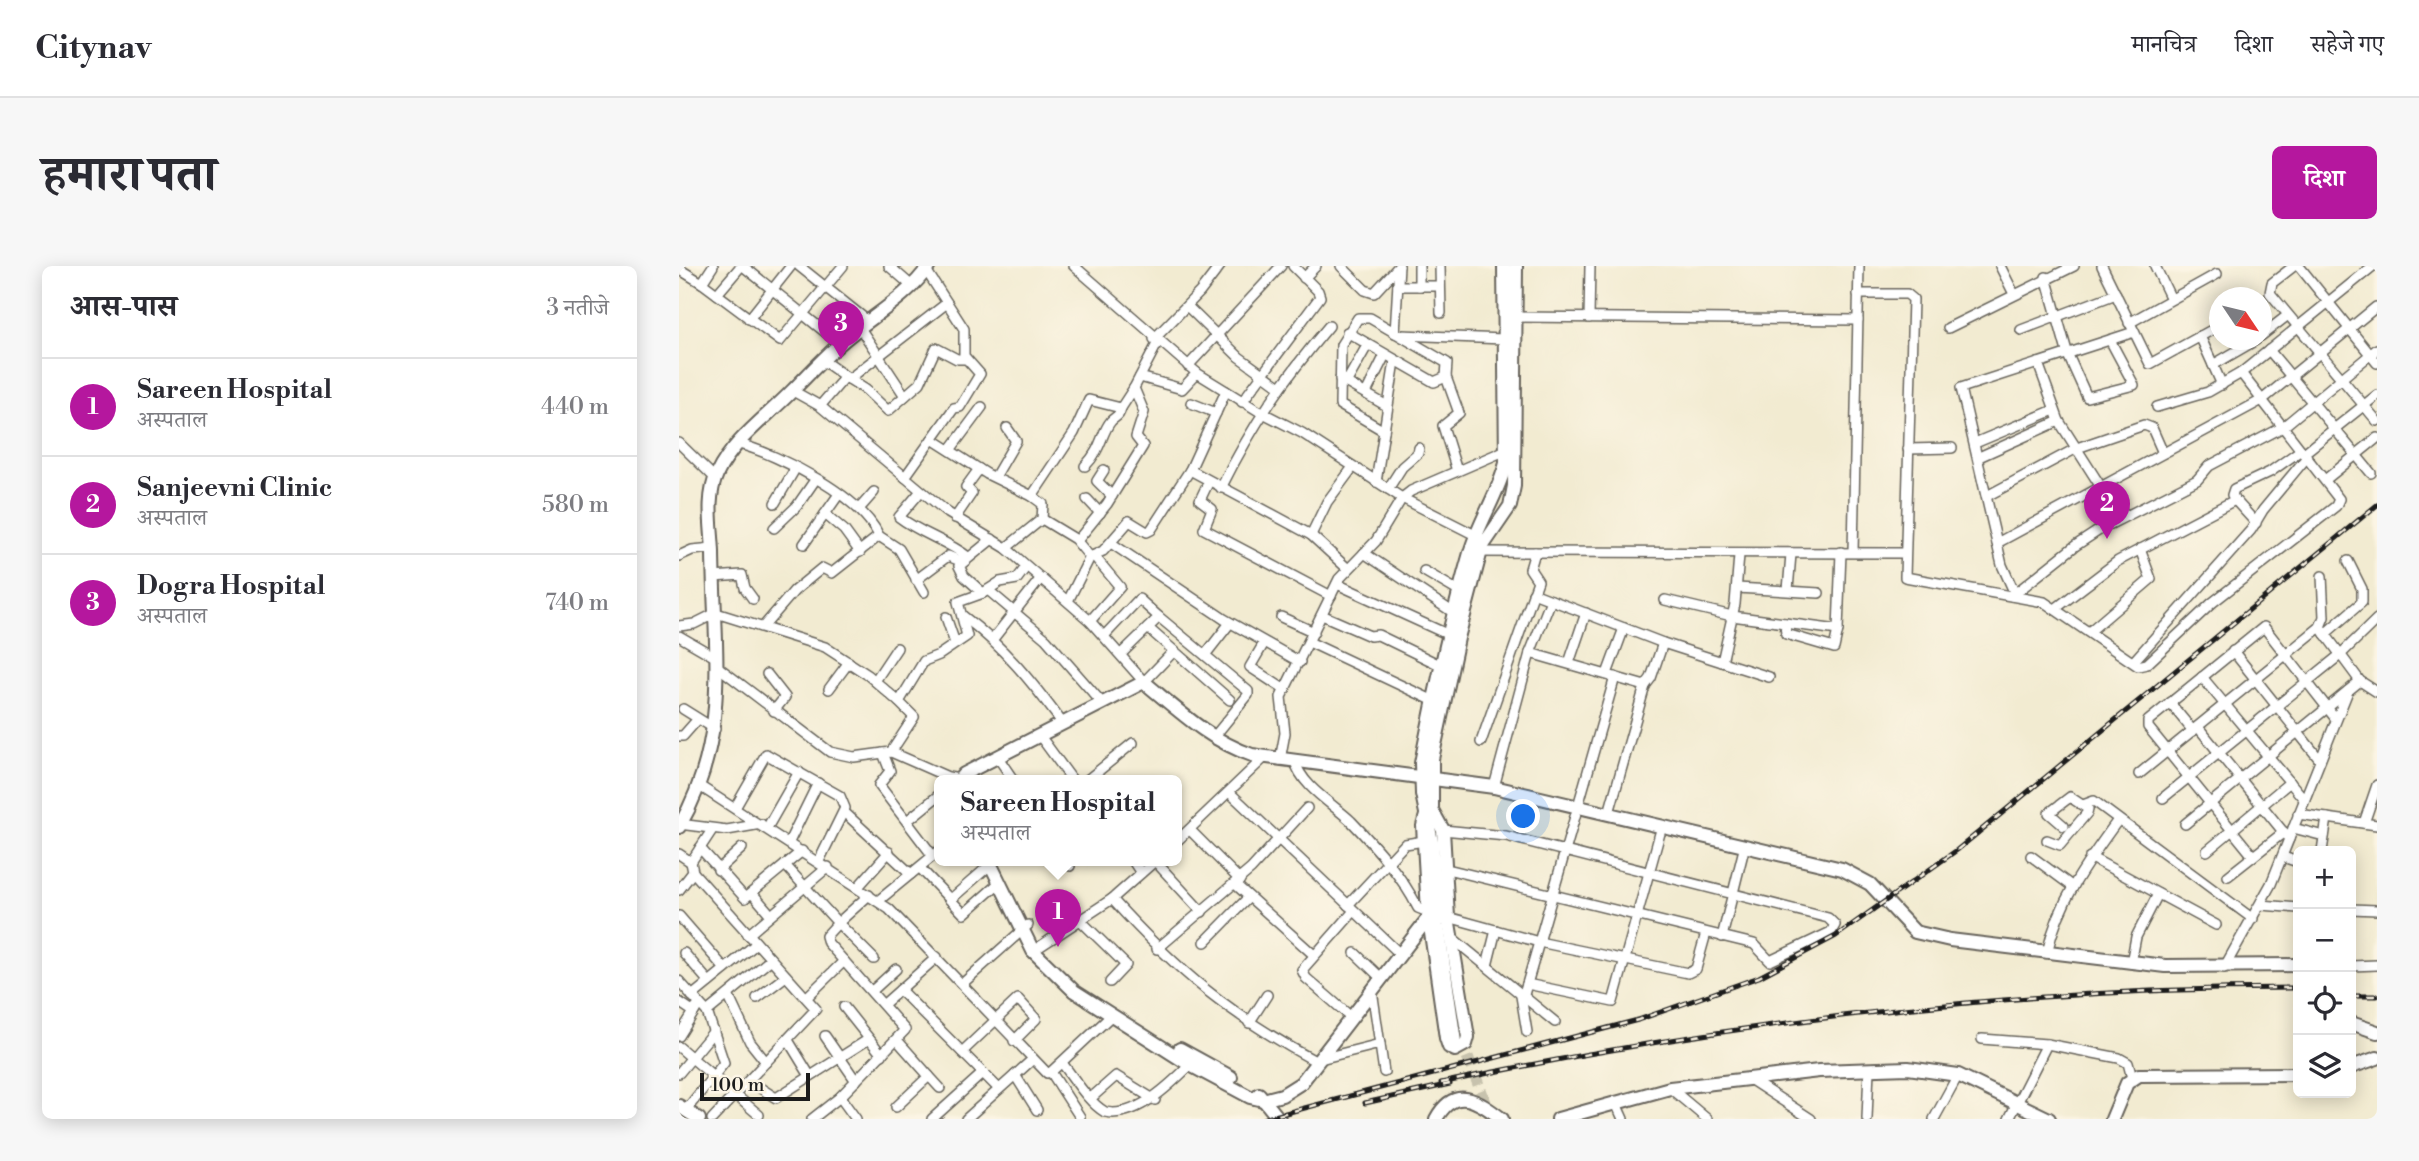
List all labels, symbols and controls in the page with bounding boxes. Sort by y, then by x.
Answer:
text: Citynav [35,28,152,69]
text: मानचित्र [2132,30,2197,60]
text: दिशा [2235,30,2273,60]
text: सहेजे गए [2311,30,2384,60]
text: हमारा पता [42,145,217,206]
button: दिशा [2272,146,2377,219]
north arrow [2209,287,2272,350]
text: आस-पास [70,288,177,326]
text: 3 नतीजे [546,294,609,322]
pin: 3 [818,301,864,359]
text: Sareen Hospital [137,374,332,406]
text: 1 [87,393,99,421]
text: 440 m [541,393,609,421]
text: अस्पताल [137,406,207,434]
text: Sanjeevni Clinic [137,472,332,504]
pin: 2 [2084,481,2130,539]
text: 2 [86,491,100,519]
text: 580 m [542,491,609,519]
text: अस्पताल [137,504,207,532]
text: Dogra Hospital [137,570,325,602]
text: 3 [86,589,100,617]
text: 740 m [545,589,609,617]
text: अस्पताल [137,602,207,630]
popup [934,775,1182,866]
text: Sareen Hospital [960,787,1156,819]
your location [1506,799,1540,833]
text: अस्पताल [960,819,1030,847]
map controls [2293,846,2356,1098]
button: + [2293,846,2356,909]
pin: 1 [1035,889,1081,947]
button: − [2293,909,2356,972]
button: locate [2293,972,2356,1035]
button: layers [2293,1035,2356,1098]
scale bar [700,1070,810,1102]
text: 100 m [711,1073,764,1097]

